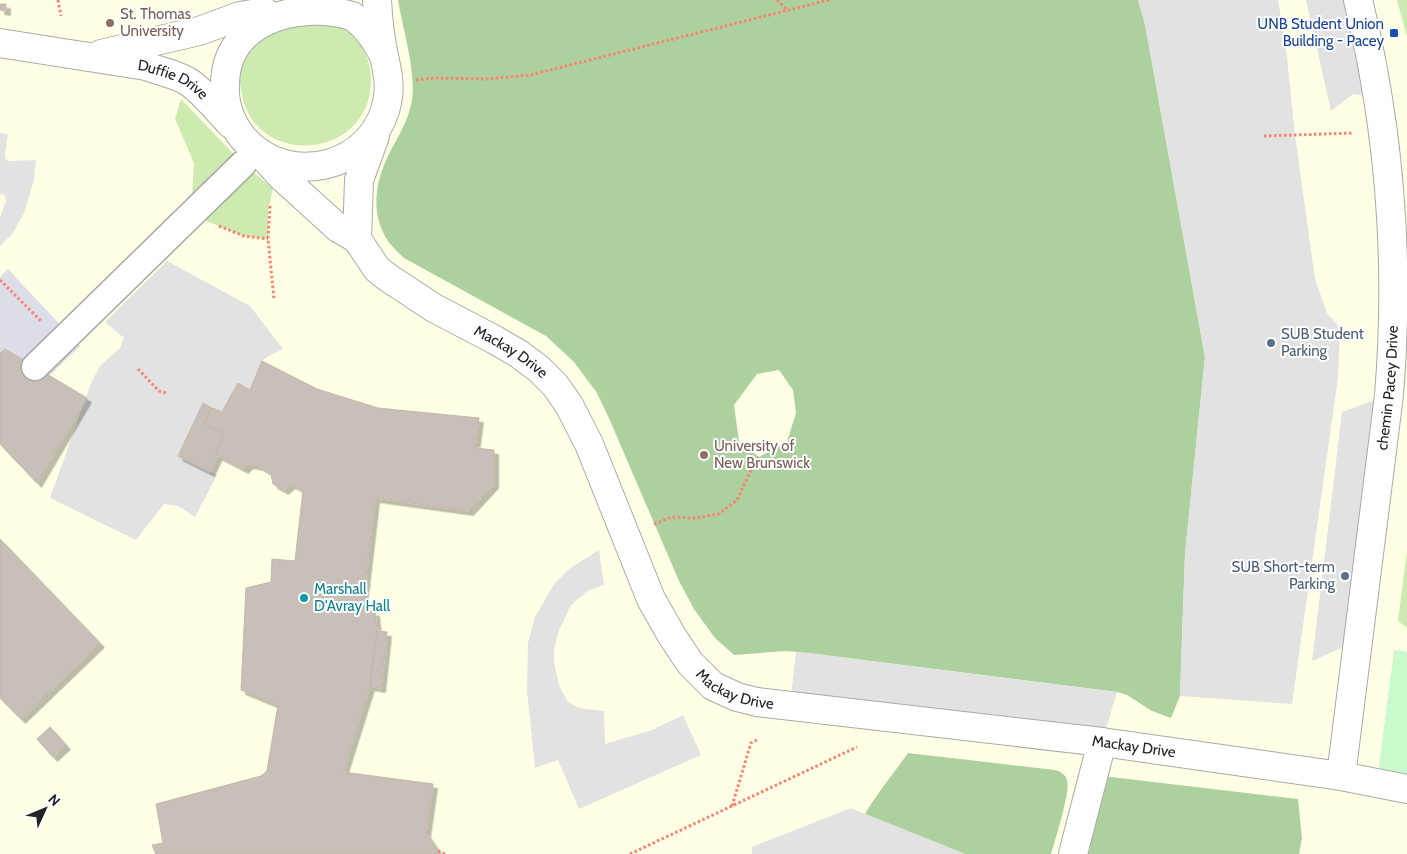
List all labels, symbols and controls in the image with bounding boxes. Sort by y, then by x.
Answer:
place label: St. Thomas University [120,5,191,40]
place label: UNB Student Union Building - Pacey [1257,15,1384,50]
marker: St. Thomas University [104,17,116,29]
marker: UNB Student Union Building - Pacey [1388,27,1400,39]
street label: Duffie Drive [137,56,212,103]
street label: Mackay Drive [471,322,552,382]
place label: SUB Student Parking [1281,325,1364,360]
street label: chemin Pacey Drive [1373,325,1402,451]
marker: SUB Student Parking [1265,337,1277,349]
place label: University of New Brunswick [714,437,810,472]
marker: University of New Brunswick [698,449,710,461]
place label: SUB Short-term Parking [1231,558,1336,593]
marker: SUB Short-term Parking [1339,570,1351,582]
place label: Marshall D'Avray Hall [314,580,391,615]
marker: Marshall D'Avray Hall [298,592,310,604]
street label: Mackay Drive [692,665,775,713]
street label: Mackay Drive [1091,732,1177,761]
north arrow [20,784,70,834]
text: N [44,790,64,810]

